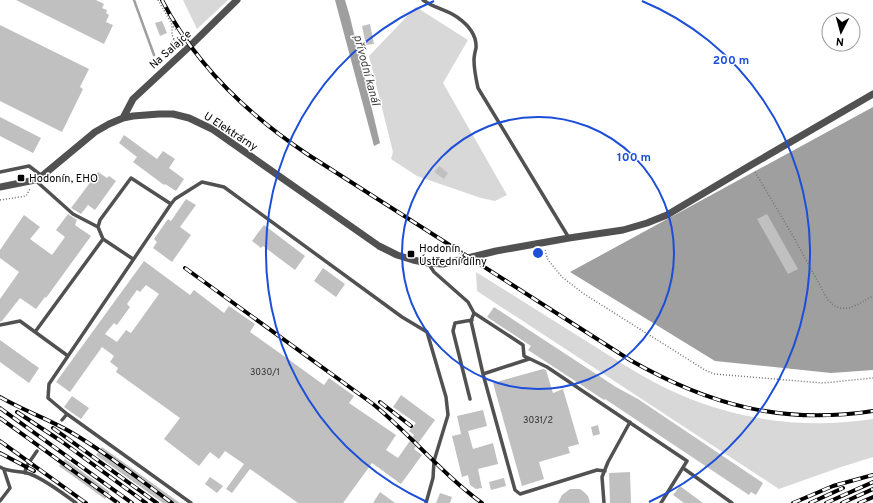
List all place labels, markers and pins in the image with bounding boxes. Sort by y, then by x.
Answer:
place label: Hodonín, EHO [29,172,98,186]
marker: Hodonín, EHO [16,173,26,183]
place label: Hodonín, Ústřední dílny [419,242,487,269]
centre of rings [531,246,545,260]
marker: Hodonín, Ústřední dílny [406,249,416,259]

